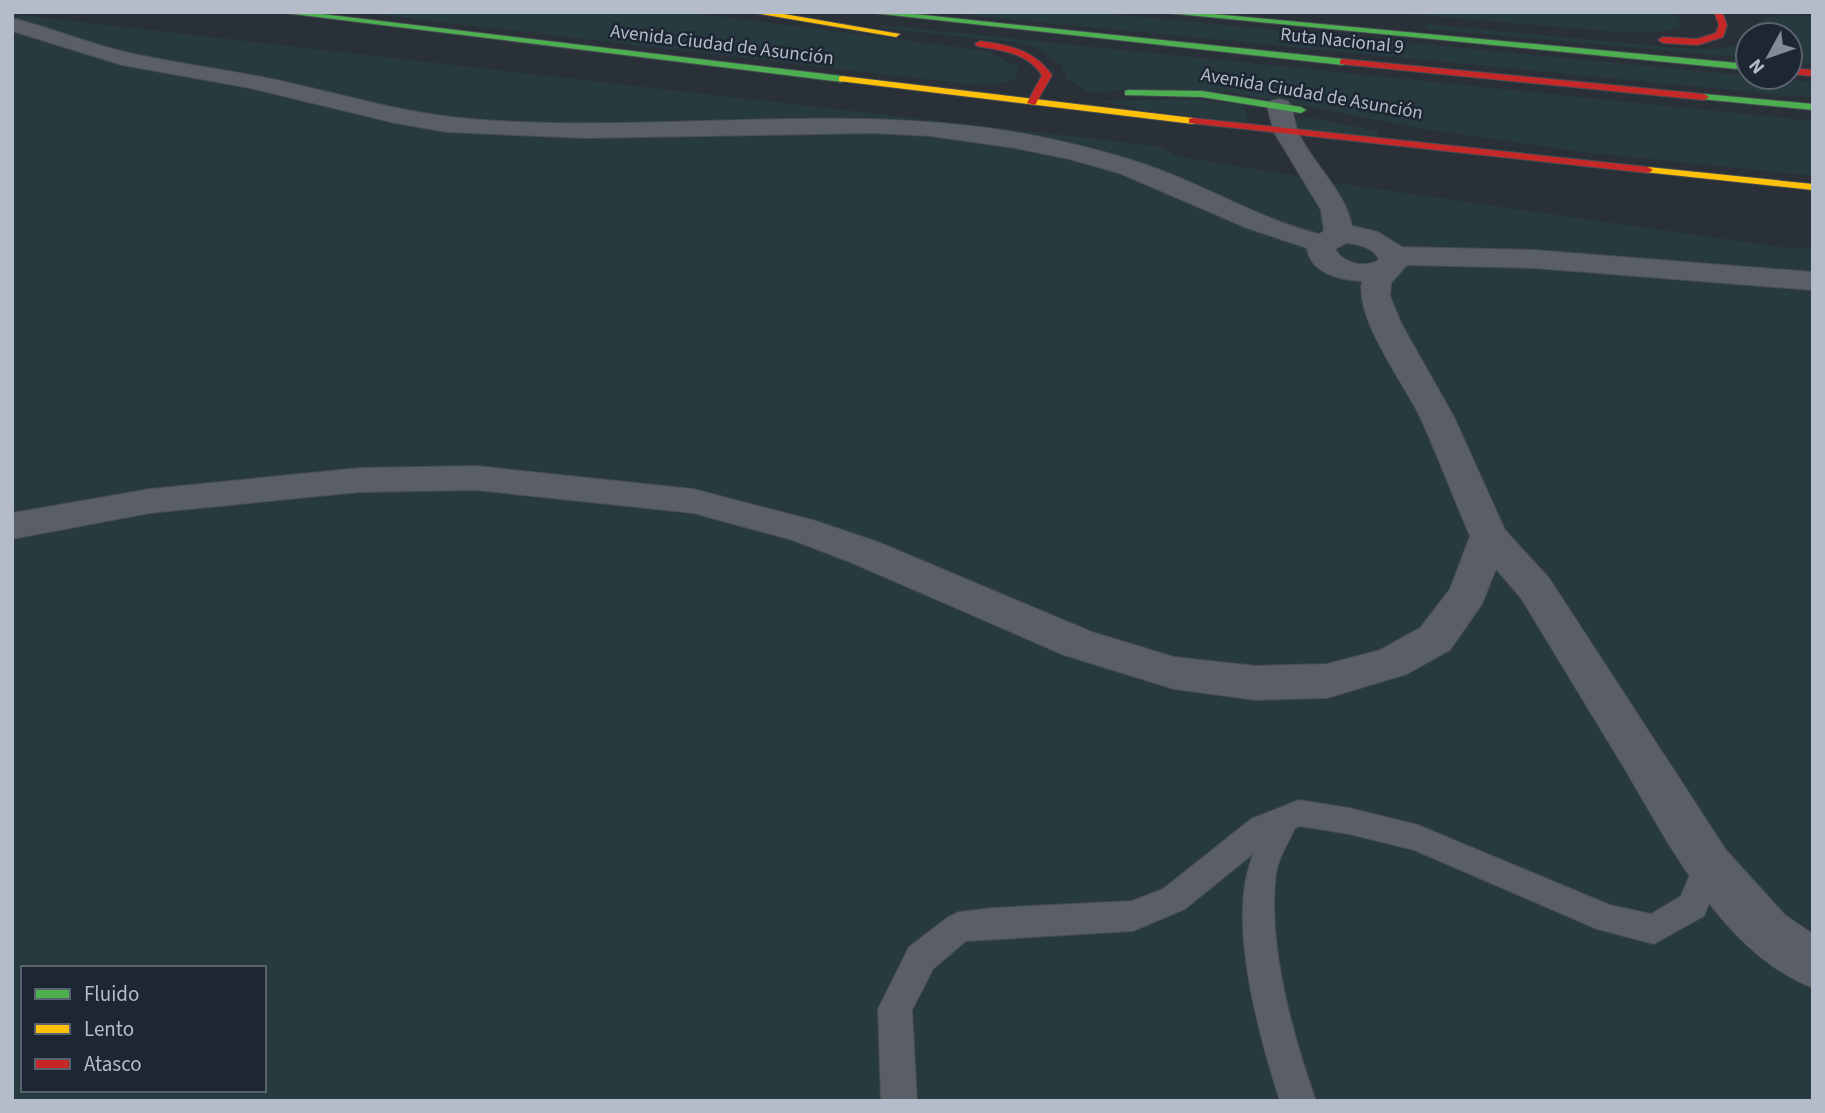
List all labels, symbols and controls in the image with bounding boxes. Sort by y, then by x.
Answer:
street label: Avenida Ciudad de Asunción [609,18,835,72]
street label: Ruta Nacional 9 [1279,21,1405,61]
north arrow [1734,21,1804,91]
text: N [1743,52,1772,79]
street label: Avenida Ciudad de Asunción [1199,61,1425,127]
legend [21,966,266,1092]
text: Fluido [84,979,139,1009]
text: Lento [84,1014,134,1044]
text: Atasco [84,1049,142,1079]

